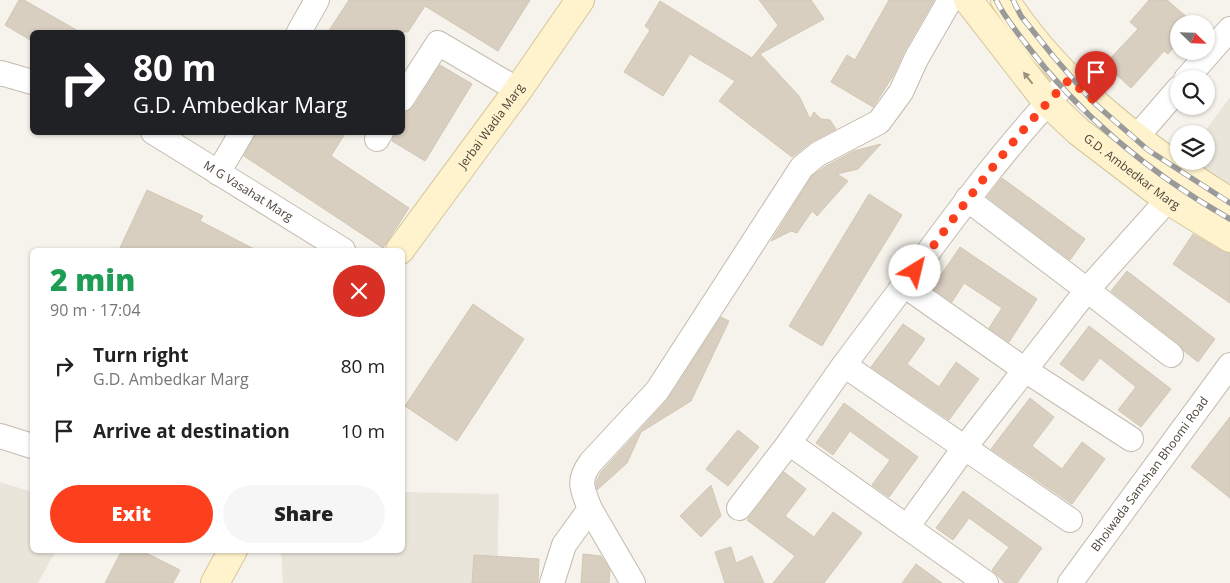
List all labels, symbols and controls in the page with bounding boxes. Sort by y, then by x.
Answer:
north arrow [1170,15,1215,60]
map controls [1170,15,1215,170]
text: 80 m [133,44,216,91]
icon: right [50,50,115,115]
pin [1075,51,1117,102]
icon: arrive [1082,58,1110,86]
button: search [1170,70,1215,115]
one-way arrow [1023,72,1034,85]
street label: Jerbai Wadia Marg [453,79,528,173]
text: G.D. Ambedkar Marg [133,89,347,119]
button: layers [1170,125,1215,170]
street label: G.D. Ambedkar Marg [1080,129,1184,214]
street label: M G Vasahat Marg [200,156,297,225]
position arrow [888,244,940,296]
text: 2 min [50,259,135,300]
button: close [333,265,385,317]
text: 90 m · 17:04 [50,299,141,321]
text: Turn right [93,342,188,368]
icon: right [50,352,78,380]
text: 80 m [341,353,385,379]
text: G.D. Ambedkar Marg [93,368,249,390]
street label: Bhoiwada Samshan Bhoomi Road [1087,393,1212,555]
icon: arrive [50,417,78,445]
text: Arrive at destination [93,418,290,444]
text: 10 m [341,418,385,444]
button: Exit [50,485,213,543]
button: Share [223,485,385,543]

